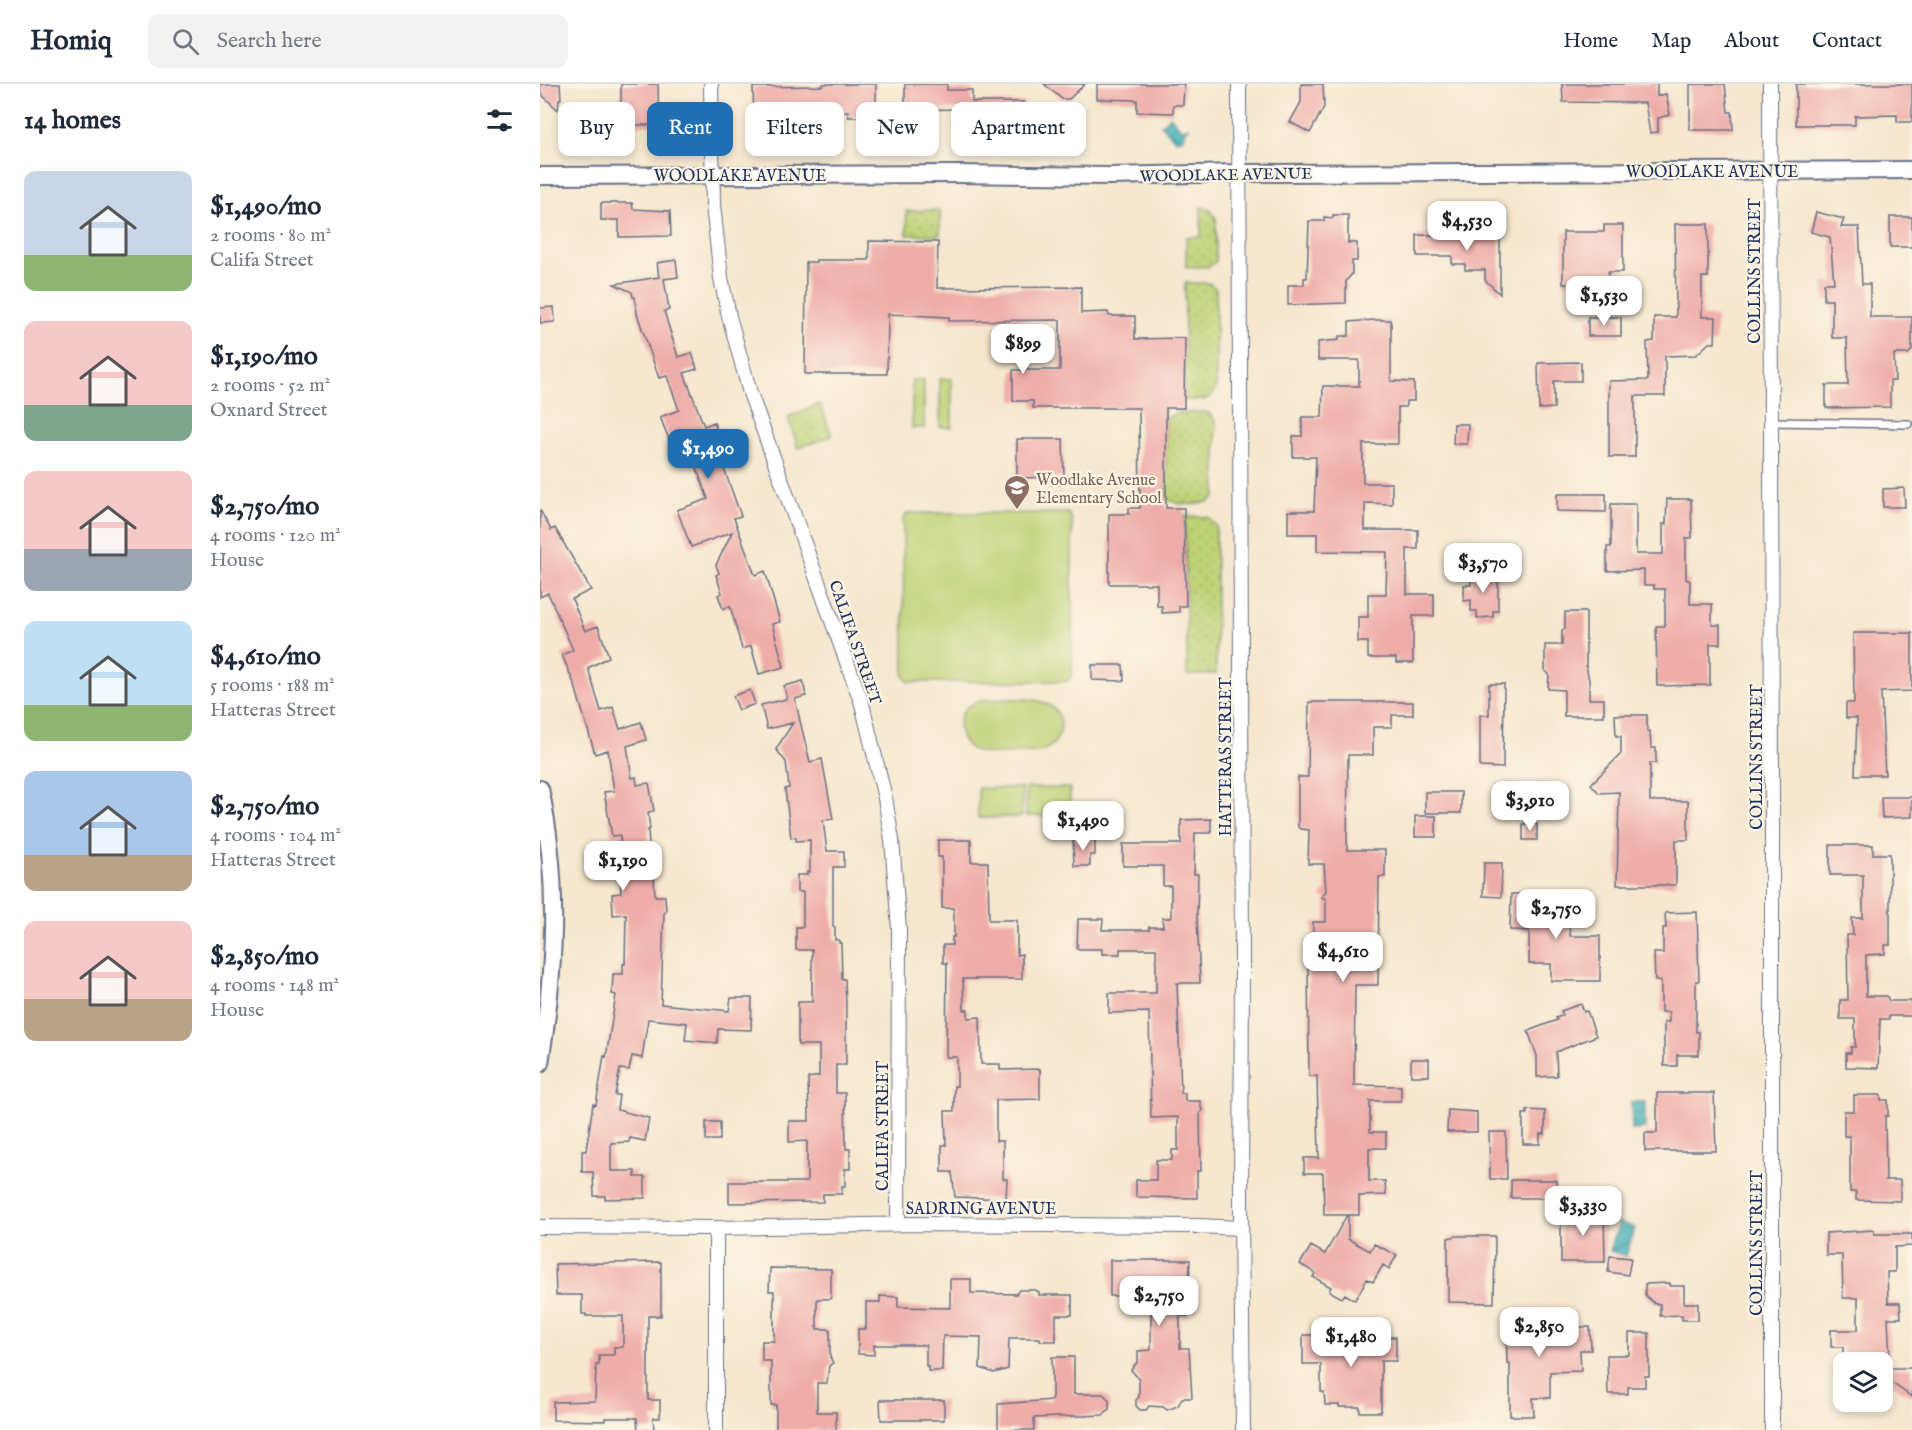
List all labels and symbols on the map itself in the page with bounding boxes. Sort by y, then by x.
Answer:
street label: WOODLAKE AVENUE [1626,163,1798,183]
street label: WOODLAKE AVENUE [1140,164,1312,188]
street label: WOODLAKE AVENUE [654,167,826,187]
street label: COLLINS STREET [1746,198,1766,344]
pin: $4,530 [1418,201,1516,252]
pin: $1,530 [1555,276,1653,327]
pin: $899 [987,324,1059,375]
pin: $1,490 [659,429,757,480]
place label: Woodlake Avenue Elementary School [1036,471,1162,509]
school or university icon: Woodlake Avenue Elementary School [1002,473,1032,511]
pin: $3,570 [1434,543,1532,594]
street label: CALIFA STREET [823,578,885,708]
street label: HATTERAS STREET [1217,677,1237,837]
street label: COLLINS STREET [1748,684,1768,830]
pin: $3,910 [1481,781,1579,832]
pin: $1,490 [1034,801,1132,852]
pin: $1,190 [574,841,672,892]
pin: $2,750 [1507,889,1605,940]
pin: $4,610 [1294,932,1392,983]
street label: CALIFA STREET [874,1061,894,1191]
street label: COLLINS STREET [1748,1170,1768,1316]
pin: $3,330 [1534,1186,1632,1237]
street label: SADRING AVENUE [906,1200,1056,1220]
pin: $2,750 [1110,1276,1208,1327]
pin: $2,850 [1490,1307,1588,1358]
pin: $1,480 [1302,1317,1400,1368]

